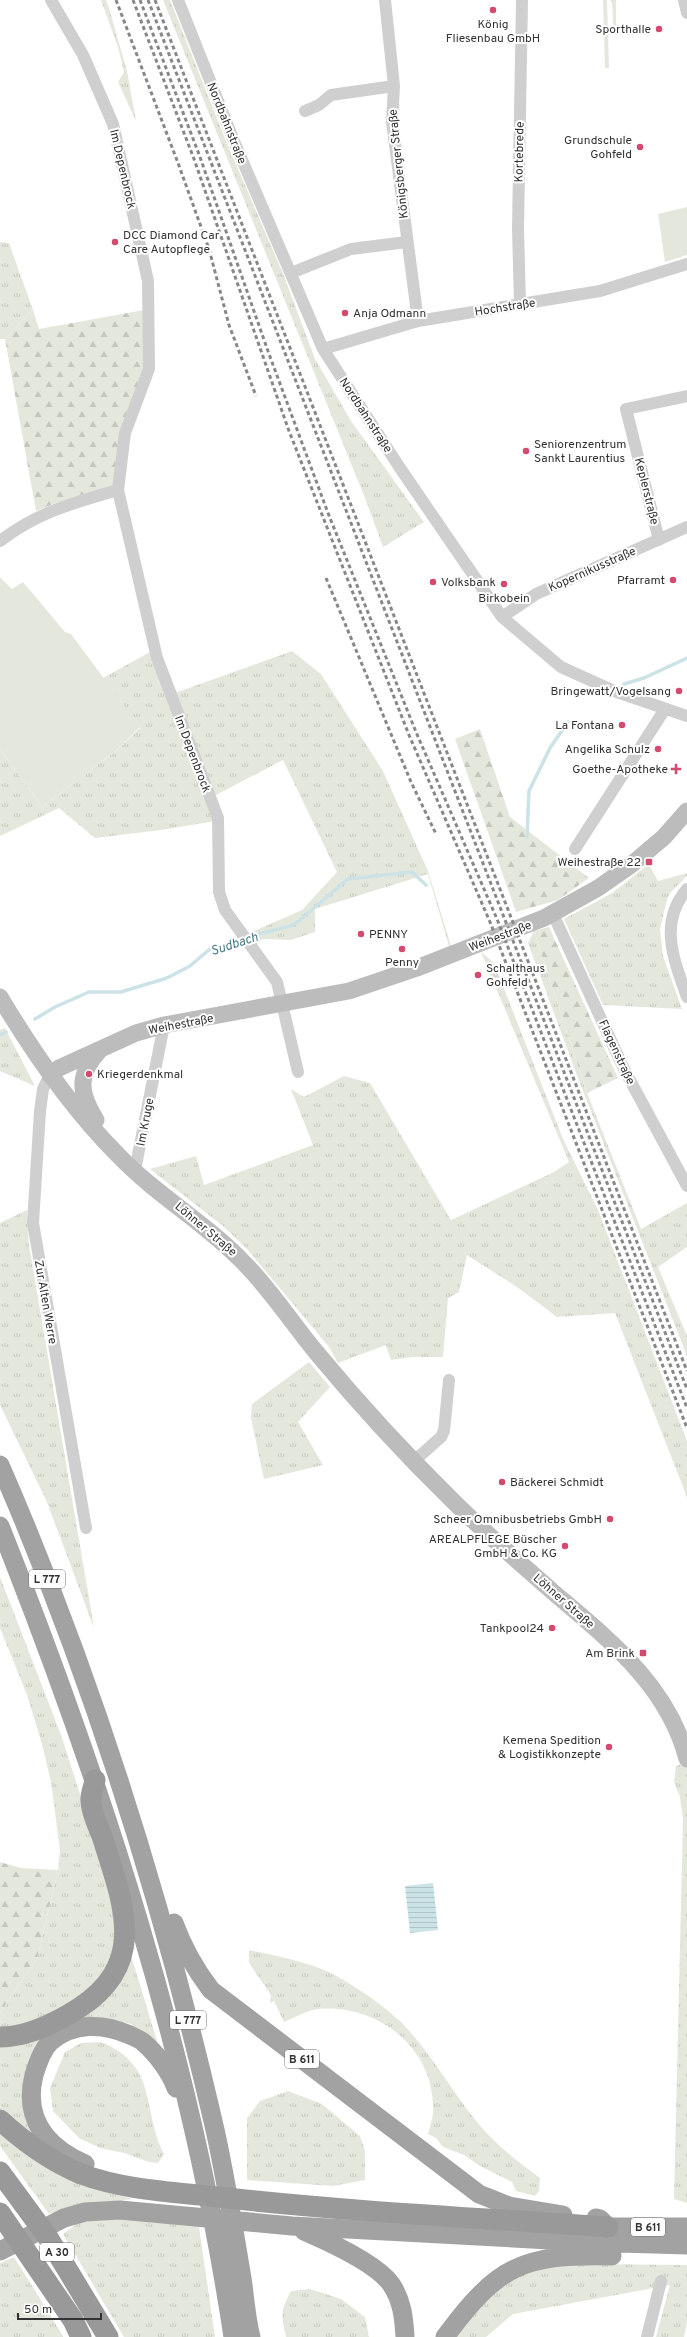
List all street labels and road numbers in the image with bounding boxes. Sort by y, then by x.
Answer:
street label: Nordbahnstraße [202,80,250,166]
street label: Königsberger Straße [385,108,413,220]
street label: Kortebrede [511,121,529,183]
street label: Im Depenbrock [105,128,139,211]
street label: Hochstraße [474,295,537,321]
street label: Nordbahnstraße [335,375,395,456]
street label: Keplerstraße [630,456,662,526]
street label: Kopernikusstraße [546,543,639,596]
street label: Im Depenbrock [170,713,214,795]
street label: Weihestraße [467,918,534,956]
street label: Weihestraße [147,1011,215,1039]
street label: Flagenstraße [594,1017,638,1087]
street label: Im Kruge [133,1097,158,1148]
street label: Löhner Straße [171,1199,240,1260]
street label: Zur Alten Werre [30,1259,60,1345]
road number: L 777 [29,1570,65,1588]
street label: Löhner Straße [529,1571,597,1633]
road number: L 777 [170,2011,206,2029]
road number: B 611 [285,2050,319,2068]
road number: B 611 [631,2218,665,2236]
road number: A 30 [40,2243,74,2261]

